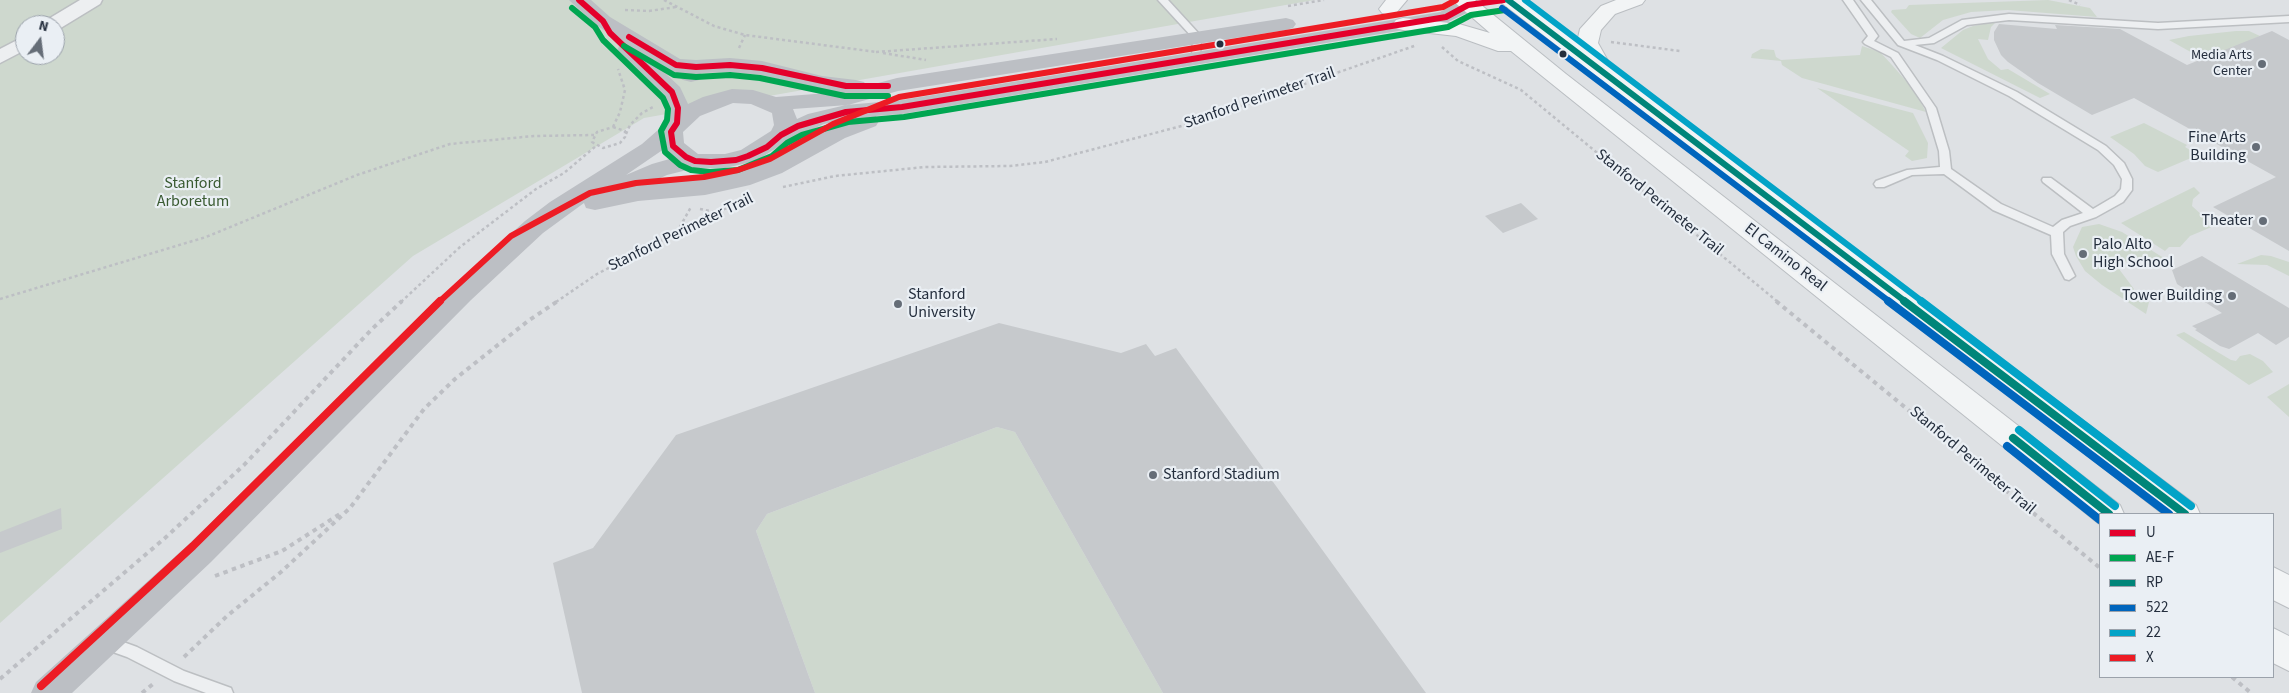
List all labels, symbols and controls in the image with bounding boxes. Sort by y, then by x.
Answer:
north arrow [15,15,65,65]
text: N [37,16,51,37]
unlabelled marker [1215,39,1225,49]
place label: Media Arts Center [2191,48,2252,80]
unlabelled marker [1558,49,1568,59]
marker: Media Arts Center [2256,58,2268,70]
street label: Stanford Perimeter Trail [1182,64,1338,134]
place label: Fine Arts Building [2188,128,2246,166]
marker: Fine Arts Building [2250,141,2262,153]
street label: Stanford Perimeter Trail [1591,146,1727,260]
park label: Stanford Arboretum [157,174,229,212]
street label: Stanford Perimeter Trail [605,190,757,276]
place label: Theater [2201,211,2253,231]
marker: Theater [2257,215,2269,227]
street label: El Camino Real [1740,220,1830,296]
place label: Palo Alto High School [2093,235,2173,273]
marker: Palo Alto High School [2077,248,2089,260]
place label: Stanford University [908,285,975,323]
place label: Tower Building [2122,286,2222,306]
marker: Tower Building [2226,290,2238,302]
marker: Stanford University [892,298,904,310]
street label: Stanford Perimeter Trail [1905,403,2039,519]
place label: Stanford Stadium [1163,465,1280,485]
marker: Stanford Stadium [1147,469,1159,481]
legend [2099,513,2274,678]
text: U [2146,522,2156,543]
text: AE-F [2146,547,2174,568]
text: RP [2146,572,2163,593]
text: 522 [2146,597,2168,618]
text: 22 [2146,622,2161,643]
text: X [2146,647,2154,668]

